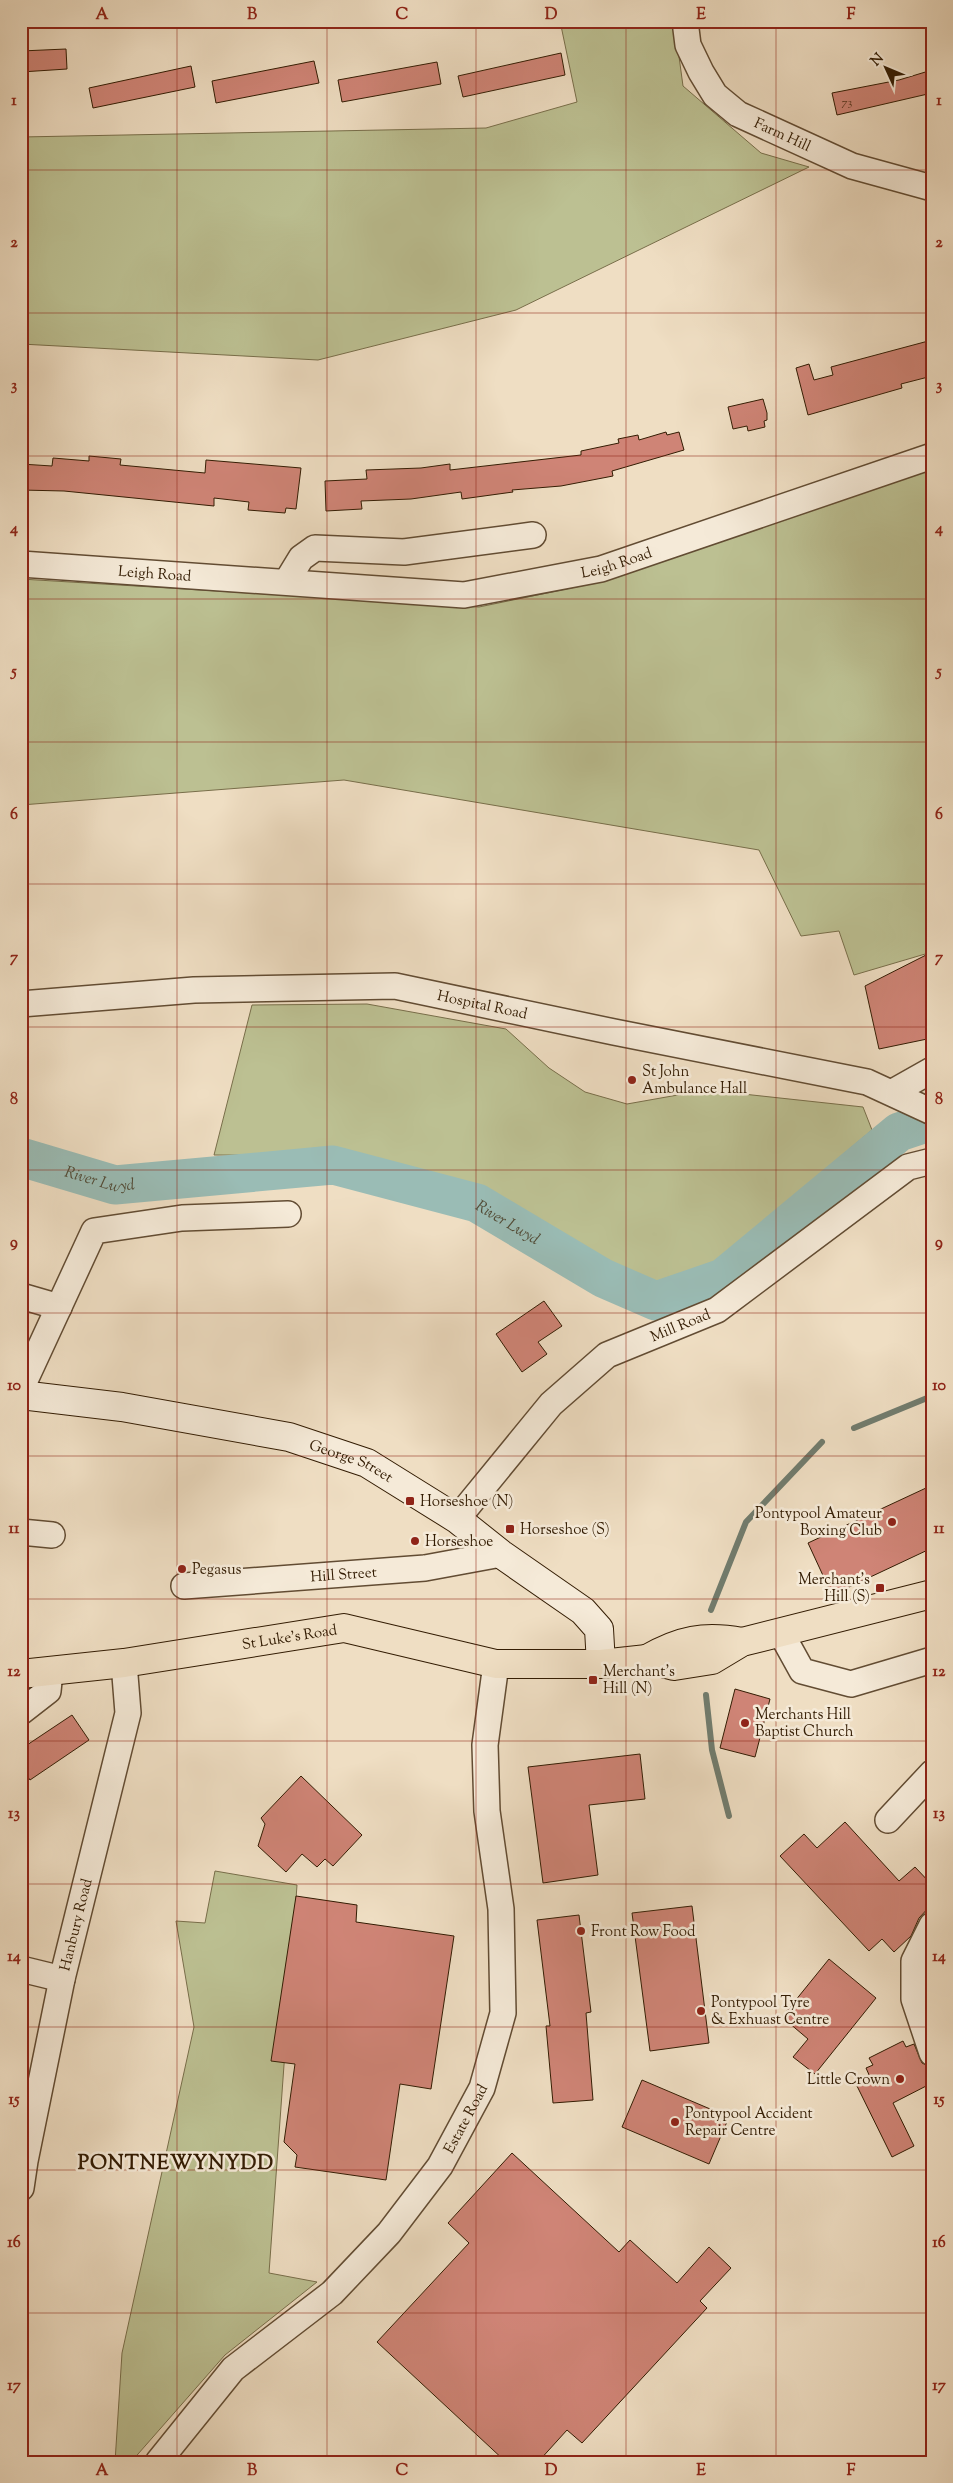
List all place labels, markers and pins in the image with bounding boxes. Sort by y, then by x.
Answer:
place label: St John Ambulance Hall [642,1062,747,1100]
marker: St John Ambulance Hall [626,1074,638,1086]
place label: Horseshoe (N) [420,1492,513,1513]
marker: Horseshoe (N) [404,1495,416,1507]
place label: Pontypool Amateur Boxing Club [755,1504,882,1542]
marker: Pontypool Amateur Boxing Club [886,1516,898,1528]
place label: Horseshoe (S) [520,1520,610,1541]
marker: Horseshoe (S) [504,1523,516,1535]
place label: Horseshoe [425,1532,493,1553]
marker: Horseshoe [409,1535,421,1547]
place label: Pegasus [192,1560,242,1581]
marker: Pegasus [176,1563,188,1575]
place label: Merchant's Hill (S) [798,1570,870,1608]
marker: Merchant's Hill (S) [874,1582,886,1594]
place label: Merchant's Hill (N) [603,1662,675,1700]
marker: Merchant's Hill (N) [587,1674,599,1686]
place label: Merchants Hill Baptist Church [755,1705,854,1743]
marker: Merchants Hill Baptist Church [739,1717,751,1729]
place label: Front Row Food [591,1922,696,1943]
marker: Front Row Food [575,1925,587,1937]
place label: Pontypool Tyre & Exhuast Centre [711,1993,829,2031]
marker: Pontypool Tyre & Exhuast Centre [695,2005,707,2017]
place label: Little Crown [807,2070,890,2091]
marker: Little Crown [894,2073,906,2085]
place label: Pontypool Accident Repair Centre [685,2104,813,2142]
marker: Pontypool Accident Repair Centre [669,2116,681,2128]

